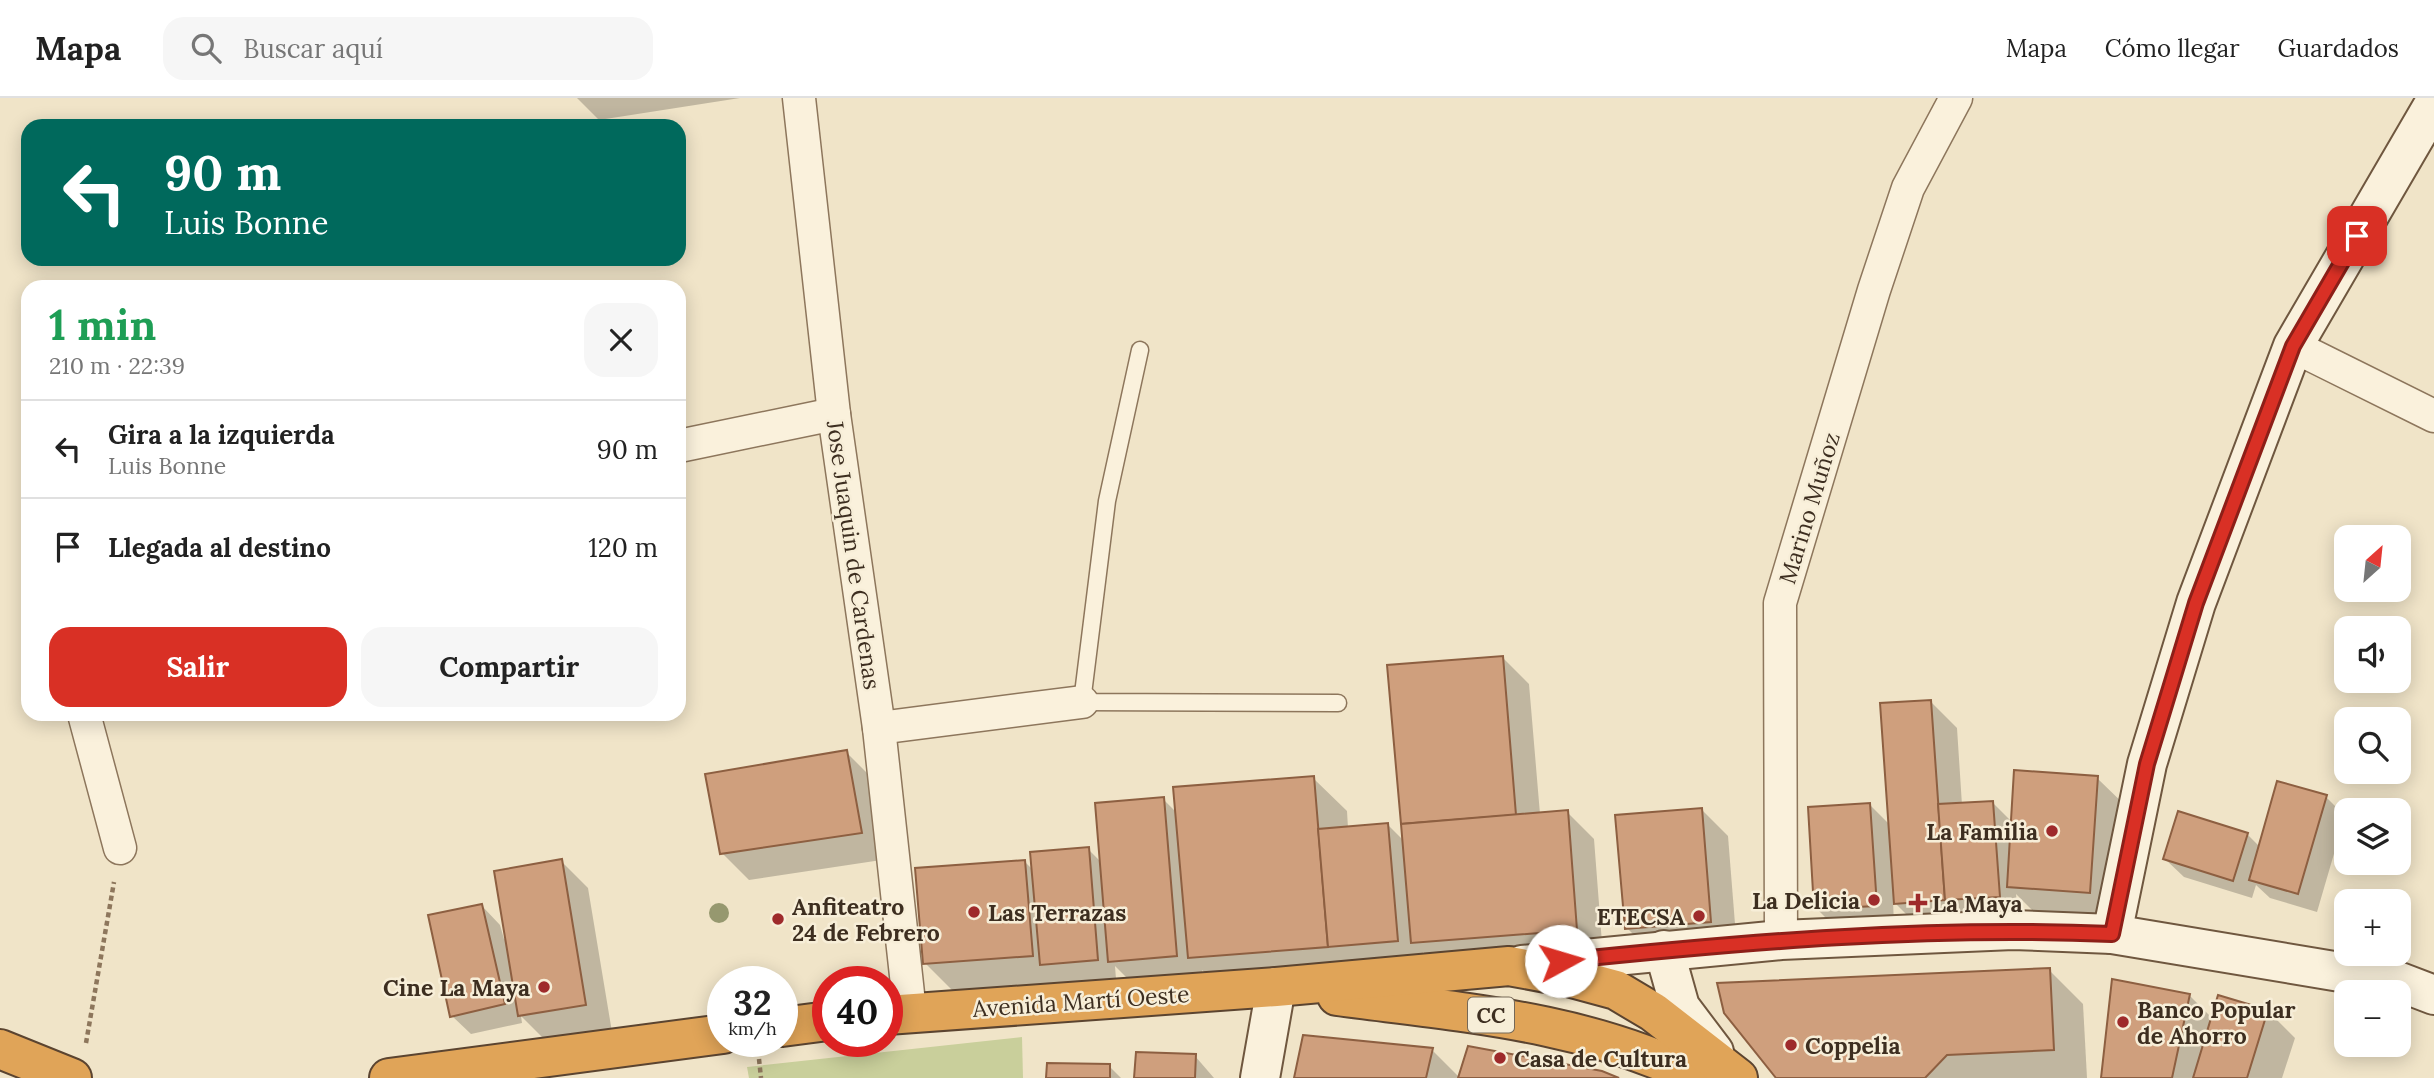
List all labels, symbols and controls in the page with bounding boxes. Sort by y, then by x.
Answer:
search box [163,17,653,80]
text: Mapa [35,27,121,69]
icon: search [187,29,225,67]
text: Buscar aquí [243,32,383,65]
text: Mapa [2006,33,2067,64]
text: Cómo llegar [2105,33,2240,64]
text: Guardados [2278,33,2399,64]
text: 90 m [164,141,281,203]
icon: left [49,147,140,238]
text: Luis Bonne [164,202,329,243]
pin [2327,206,2387,266]
icon: arrive [2338,217,2376,255]
text: 1 min [49,298,156,352]
button: close [584,303,658,377]
text: 210 m · 22:39 [49,351,185,380]
text: Gira a la izquierda [108,418,335,451]
street label: Jose Juaquin de Cardenas [821,418,887,691]
street label: Marino Muñoz [1772,429,1846,587]
icon: left [49,430,87,468]
text: 90 m [597,433,658,466]
text: Luis Bonne [108,451,226,480]
north arrow [2334,525,2412,602]
map controls [2334,525,2411,1057]
icon: arrive [49,528,87,566]
text: Llegada al destino [108,531,331,564]
text: 120 m [588,531,658,564]
button: sound [2334,616,2411,693]
button: Salir [49,627,347,707]
button: Compartir [361,627,658,707]
button: search [2334,707,2411,784]
button: layers [2334,798,2411,875]
place label: La Familia [1926,817,2038,846]
marker: La Familia [2044,823,2060,839]
place label: La Delicia [1752,886,1860,915]
place label: La Maya [1932,889,2023,918]
button: + [2334,889,2411,966]
place label: Anfiteatro 24 de Febrero [792,892,940,947]
marker: La Delicia [1866,892,1882,908]
marker: La Maya [1910,895,1926,911]
place label: Las Terrazas [988,898,1126,927]
place label: ETECSA [1597,902,1686,931]
marker: Las Terrazas [966,904,982,920]
marker: ETECSA [1691,908,1707,924]
marker: Anfiteatro 24 de Febrero [770,911,786,927]
position arrow [1524,924,1598,998]
speed limit sign: 40 [812,966,903,1057]
place label: Cine La Maya [383,973,530,1002]
marker: Cine La Maya [536,979,552,995]
street label: Avenida Martí Oeste [971,979,1190,1023]
text: 32 [733,980,772,1025]
button: − [2334,980,2411,1057]
place label: Banco Popular de Ahorro [2137,995,2296,1050]
road number: CC [1468,998,1514,1032]
marker: Banco Popular de Ahorro [2115,1014,2131,1030]
text: km/h [728,1017,777,1040]
place label: Coppelia [1805,1031,1901,1060]
marker: Coppelia [1783,1037,1799,1053]
place label: Casa de Cultura [1514,1044,1687,1073]
marker: Casa de Cultura [1492,1050,1508,1066]

